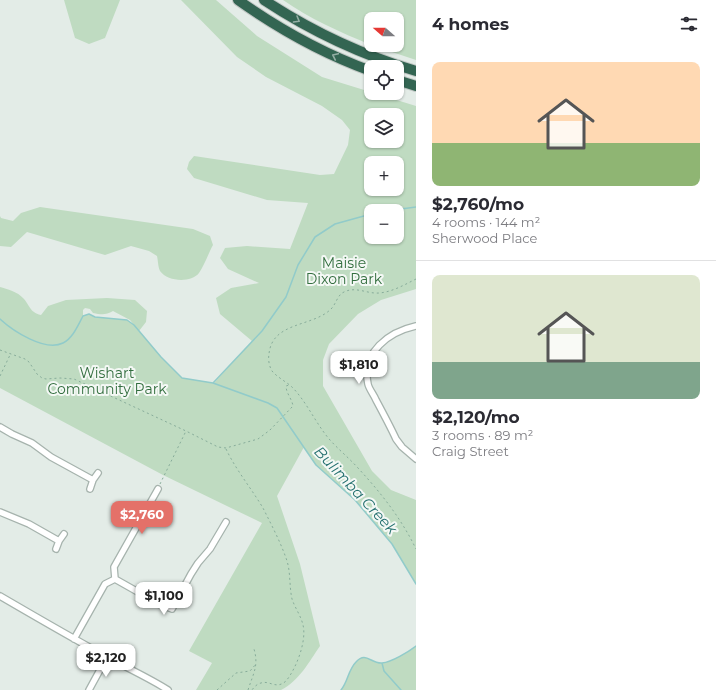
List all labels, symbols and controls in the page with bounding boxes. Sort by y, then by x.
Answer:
north arrow [364,12,404,52]
map controls [364,12,404,244]
icon: filters [678,13,700,35]
text: 4 homes [432,14,509,34]
one-way arrow [293,16,300,23]
one-way arrow [332,53,339,61]
button: locate [364,60,404,100]
icon: home [530,88,602,160]
button: layers [364,108,404,148]
button: + [364,156,404,196]
text: $2,760/mo [432,194,524,214]
button: − [364,204,404,244]
text: 4 rooms · 144 m² [432,214,540,230]
text: Sherwood Place [432,230,537,246]
park label: Maisie Dixon Park [306,254,383,288]
icon: home [530,301,602,373]
pin: $1,810 [326,351,392,385]
text: $1,810 [339,356,379,372]
park label: Wishart Community Park [47,364,167,398]
text: $2,120/mo [432,407,520,427]
text: 3 rooms · 89 m² [432,427,533,443]
water label: Bulimba Creek [310,442,402,539]
text: Craig Street [432,443,509,459]
pin: $2,760 [109,501,175,535]
text: $2,760 [120,506,164,522]
pin: $1,100 [131,582,197,616]
text: $1,100 [144,587,184,603]
pin: $2,120 [73,644,139,678]
text: $2,120 [86,649,126,665]

